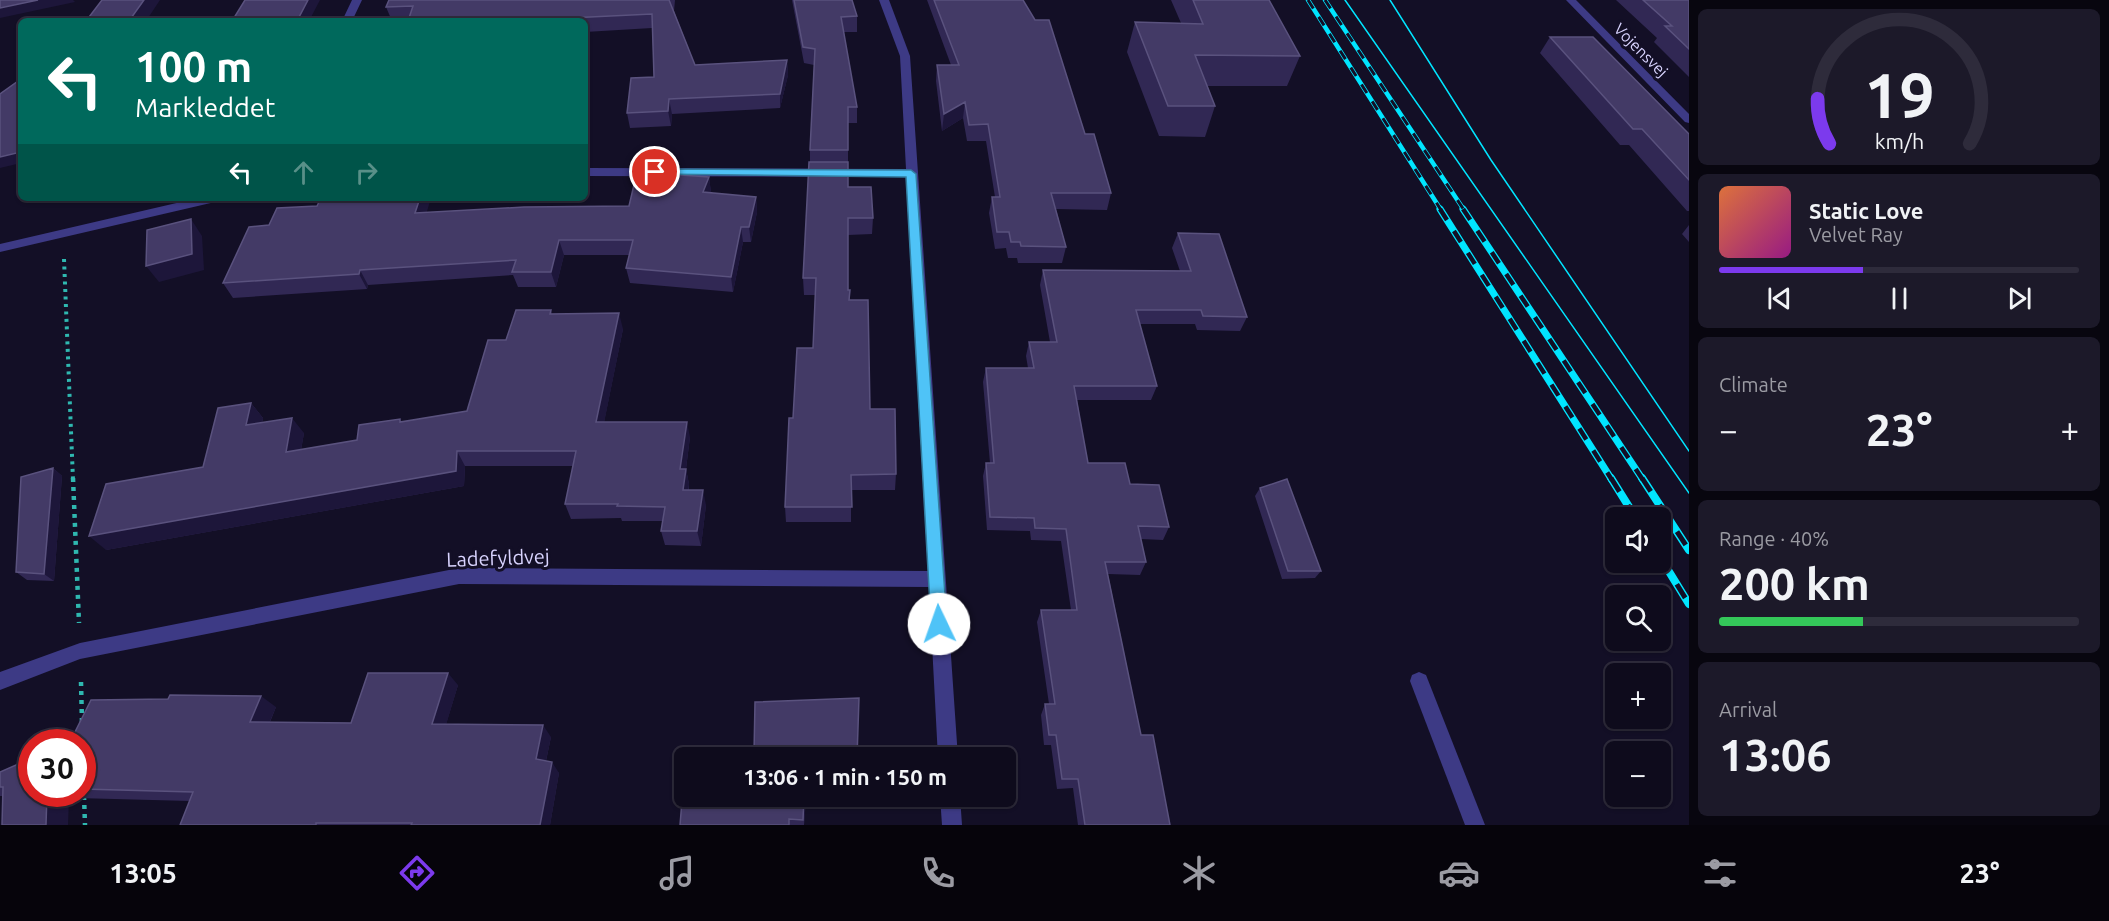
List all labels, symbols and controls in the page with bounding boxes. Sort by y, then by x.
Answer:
street label: Vojensvej [1611,20,1671,80]
icon: left [36,42,114,120]
text: 100 m [135,43,252,90]
text: 19 [1864,60,1934,130]
text: Markleddet [135,92,275,122]
text: km/h [1874,129,1924,153]
pin [629,146,680,197]
icon: arrive [638,155,671,188]
icon: left [224,156,257,189]
icon: ahead [287,156,320,189]
icon: right [350,156,383,189]
text: Static Love [1809,198,1924,223]
text: Velvet Ray [1809,223,1903,246]
icon: previous [1763,282,1796,315]
icon: pause [1883,282,1916,315]
icon: next [2003,282,2036,315]
text: Climate [1719,373,1788,396]
text: 23° [1866,404,1932,455]
text: − [1719,411,1738,448]
text: + [2060,411,2079,448]
map controls [1605,507,1671,807]
button: sound [1605,507,1671,573]
text: Range · 40% [1719,527,1829,550]
street label: Ladefyldvej [446,544,550,571]
text: 200 km [1719,558,1870,609]
button: search [1605,585,1671,651]
position arrow [907,592,971,656]
button: + [1605,663,1671,729]
text: Arrival [1719,698,1777,721]
speed limit sign: 30 [18,729,96,807]
text: 13:06 [1719,729,1832,780]
button: − [1605,741,1671,807]
text: 13:06 · 1 min · 150 m [743,764,947,789]
icon: directions [396,852,438,894]
icon: music [656,852,698,894]
icon: phone [917,852,959,894]
icon: climate [1178,852,1220,894]
icon: car [1438,852,1480,894]
icon: filters [1699,852,1741,894]
text: 13:05 [109,858,177,888]
text: 23° [1960,858,2000,888]

